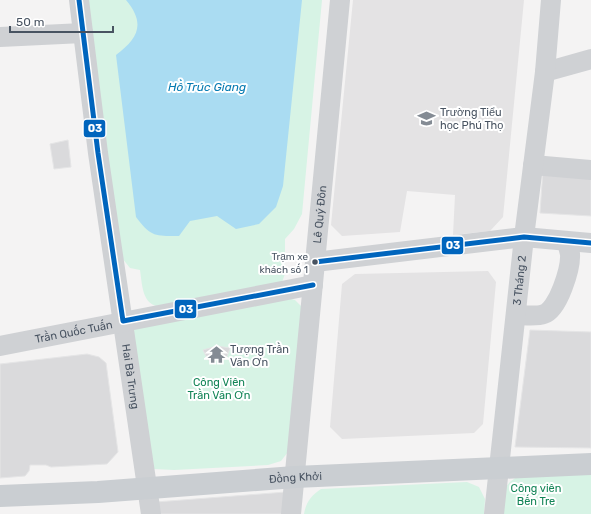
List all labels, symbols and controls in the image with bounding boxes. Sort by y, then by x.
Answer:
scale bar [10,8,113,34]
text: 50 m [16,15,44,29]
water label: Hồ Trúc Giang [168,79,246,94]
place label: Trường Tiểu học Phú Thọ [440,106,503,132]
school or university icon: Trường Tiểu học Phú Thọ [417,108,437,128]
line badge: 03 [83,119,106,138]
text: 03 [88,122,102,135]
street label: Lê Quý Đôn [311,185,329,244]
line badge: 03 [441,236,464,255]
text: 03 [446,239,460,252]
place label: Trạm xe khách số 1 [260,251,308,276]
street label: 3 Tháng 2 [511,255,529,306]
marker: Trạm xe khách số 1 [310,257,320,267]
line badge: 03 [174,299,197,319]
text: 03 [179,303,193,316]
street label: Trần Quốc Tuấn [34,318,114,346]
place label: Tượng Trần Văn Ơn [230,342,289,369]
street label: Hai Bà Trưng [119,343,141,410]
temple icon: Tượng Trần Văn Ơn [207,345,227,365]
park label: Công Viên Trần Văn Ơn [188,376,250,402]
street label: Đồng Khởi [268,470,322,486]
park label: Công viên Bến Tre [511,482,561,508]

